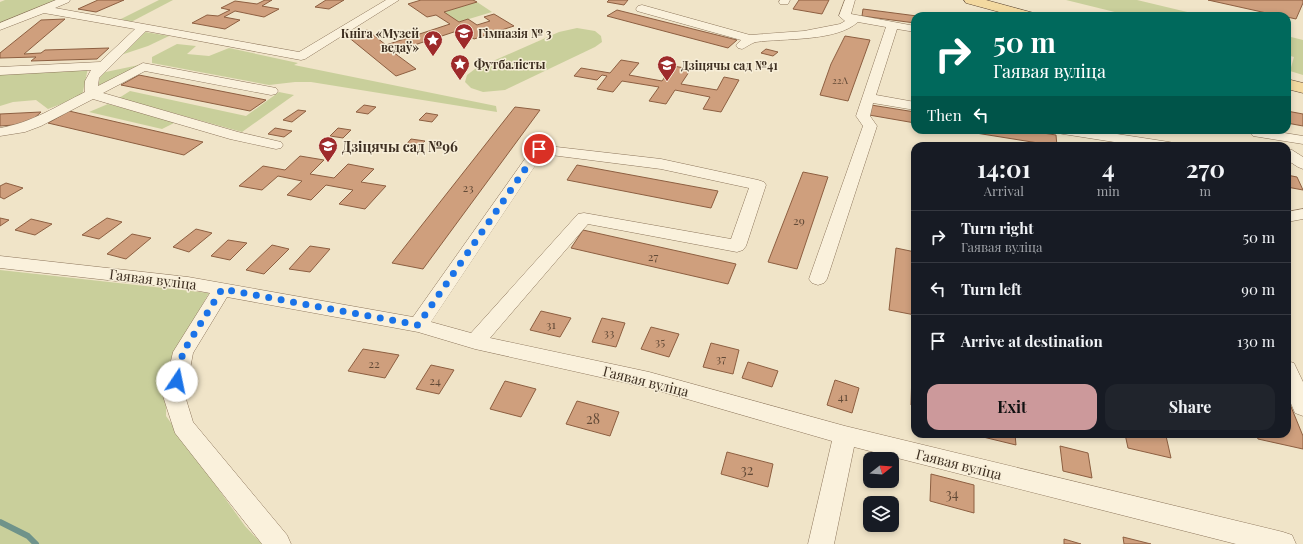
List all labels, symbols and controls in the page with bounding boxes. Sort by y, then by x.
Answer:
school or university icon: Гімназія № 3 [453,22,475,50]
text: 50 m [993,23,1056,60]
place label: Кніга «Музей ведаў» [341,25,419,55]
place label: Гімназія № 3 [478,25,552,41]
icon: right [927,28,979,80]
place icon: Кніга «Музей ведаў» [422,29,444,57]
place icon: Футбалісты [449,53,471,81]
school or university icon: Дзіцячы сад №41 [656,54,678,82]
place label: Футбалісты [474,56,545,72]
place label: Дзіцячы сад №41 [681,57,778,73]
text: Гаявая вуліца [993,59,1106,83]
house number: 22А [832,73,849,87]
icon: left [970,104,992,126]
text: Then [927,105,962,125]
pin [522,132,556,166]
school or university icon: Дзіцячы сад №96 [317,135,339,163]
place label: Дзіцячы сад №96 [342,137,458,156]
icon: arrive [528,138,550,160]
text: 14:01 [977,152,1031,184]
text: 4 [1102,152,1115,184]
text: 270 [1186,152,1225,184]
house number: 23 [462,179,474,195]
text: Arrival [984,182,1024,199]
text: min [1097,182,1120,199]
text: m [1200,182,1211,199]
house number: 29 [793,212,805,228]
text: Turn right [961,218,1034,238]
icon: right [927,226,949,248]
text: 50 m [1243,227,1275,247]
text: Гаявая вуліца [961,238,1043,255]
house number: 27 [648,248,658,264]
street label: Гаявая вуліца [108,264,198,294]
icon: left [927,278,949,300]
text: Turn left [961,279,1022,299]
text: 90 m [1241,279,1275,299]
house number: 31 [546,316,556,332]
house number: 33 [604,324,614,340]
icon: arrive [927,330,949,352]
text: Arrive at destination [961,331,1103,351]
text: 130 m [1237,331,1275,351]
house number: 35 [655,333,665,349]
house number: 37 [716,350,726,366]
house number: 22 [368,355,380,371]
position arrow [156,360,198,402]
street label: Гаявая вуліца [601,361,691,401]
house number: 24 [429,372,441,388]
button: Exit [927,384,1097,430]
button: Share [1105,384,1275,430]
house number: 41 [838,388,849,404]
house number: 28 [586,409,600,428]
street label: Гаявая вуліца [914,444,1004,484]
north arrow [863,452,899,488]
map controls [863,452,899,532]
house number: 32 [740,460,754,479]
house number: 34 [945,484,959,503]
button: layers [863,496,899,532]

